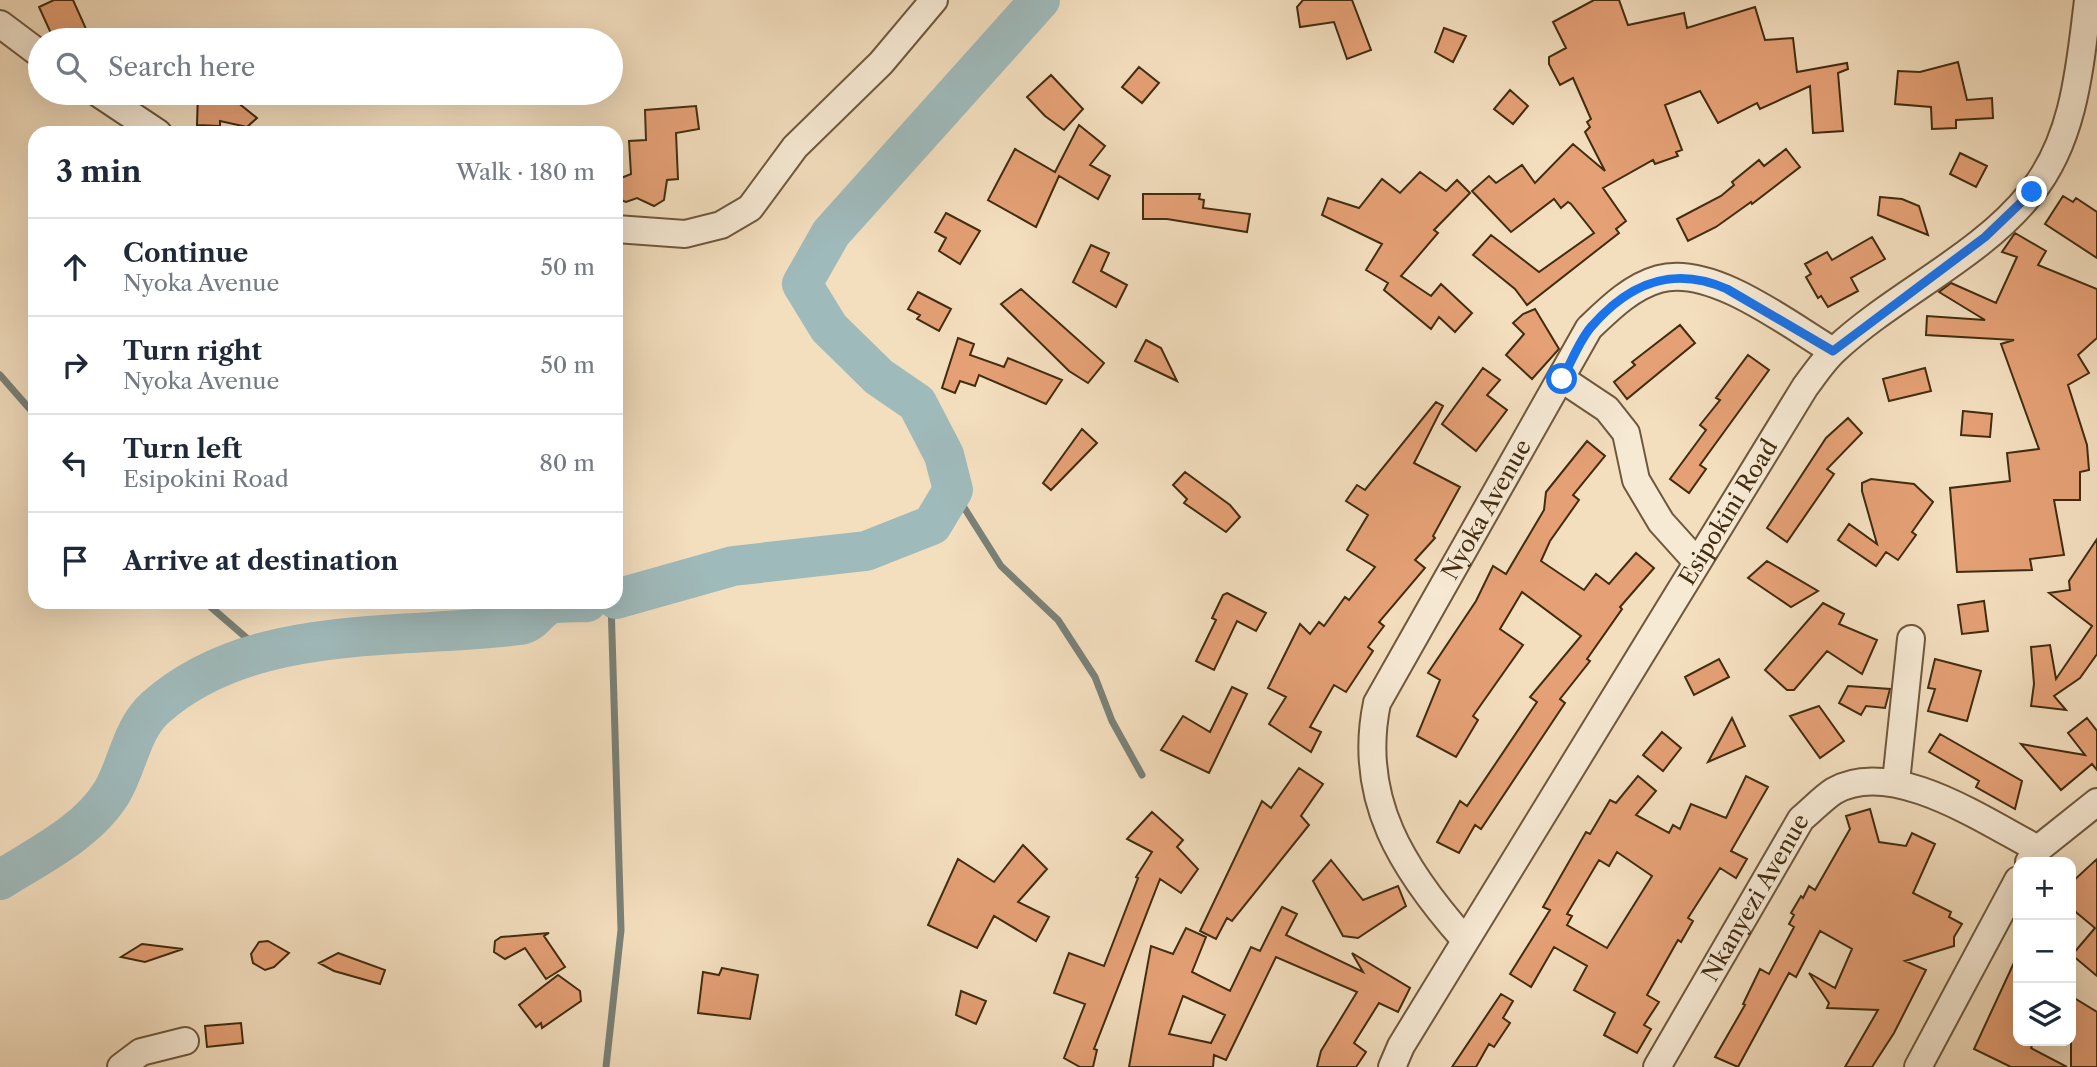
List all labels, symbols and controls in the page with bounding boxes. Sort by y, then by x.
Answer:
search box [28,28,623,105]
icon: search [52,48,90,86]
text: Search here [108,51,255,83]
text: 3 min [56,153,142,190]
text: Walk · 180 m [456,158,595,186]
route end [2016,176,2047,207]
text: Continue [123,237,248,269]
icon: ahead [56,248,94,286]
text: 50 m [540,253,595,281]
text: Nyoka Avenue [123,269,279,297]
text: Turn right [123,335,262,367]
icon: right [56,346,94,384]
text: 50 m [540,351,595,379]
route start [1546,363,1577,394]
text: Nyoka Avenue [123,367,279,395]
text: Turn left [123,433,242,465]
street label: Nyoka Avenue [1436,434,1537,584]
street label: Esipokini Road [1673,434,1784,590]
icon: left [56,444,94,482]
text: 80 m [539,449,595,477]
text: Esipokini Road [123,465,289,493]
icon: arrive [56,542,94,580]
text: Arrive at destination [123,545,398,577]
street label: Nkanyezi Avenue [1696,809,1815,986]
map controls [2013,857,2076,1046]
button: + [2013,857,2076,920]
button: − [2013,920,2076,983]
button: layers [2013,983,2076,1046]

